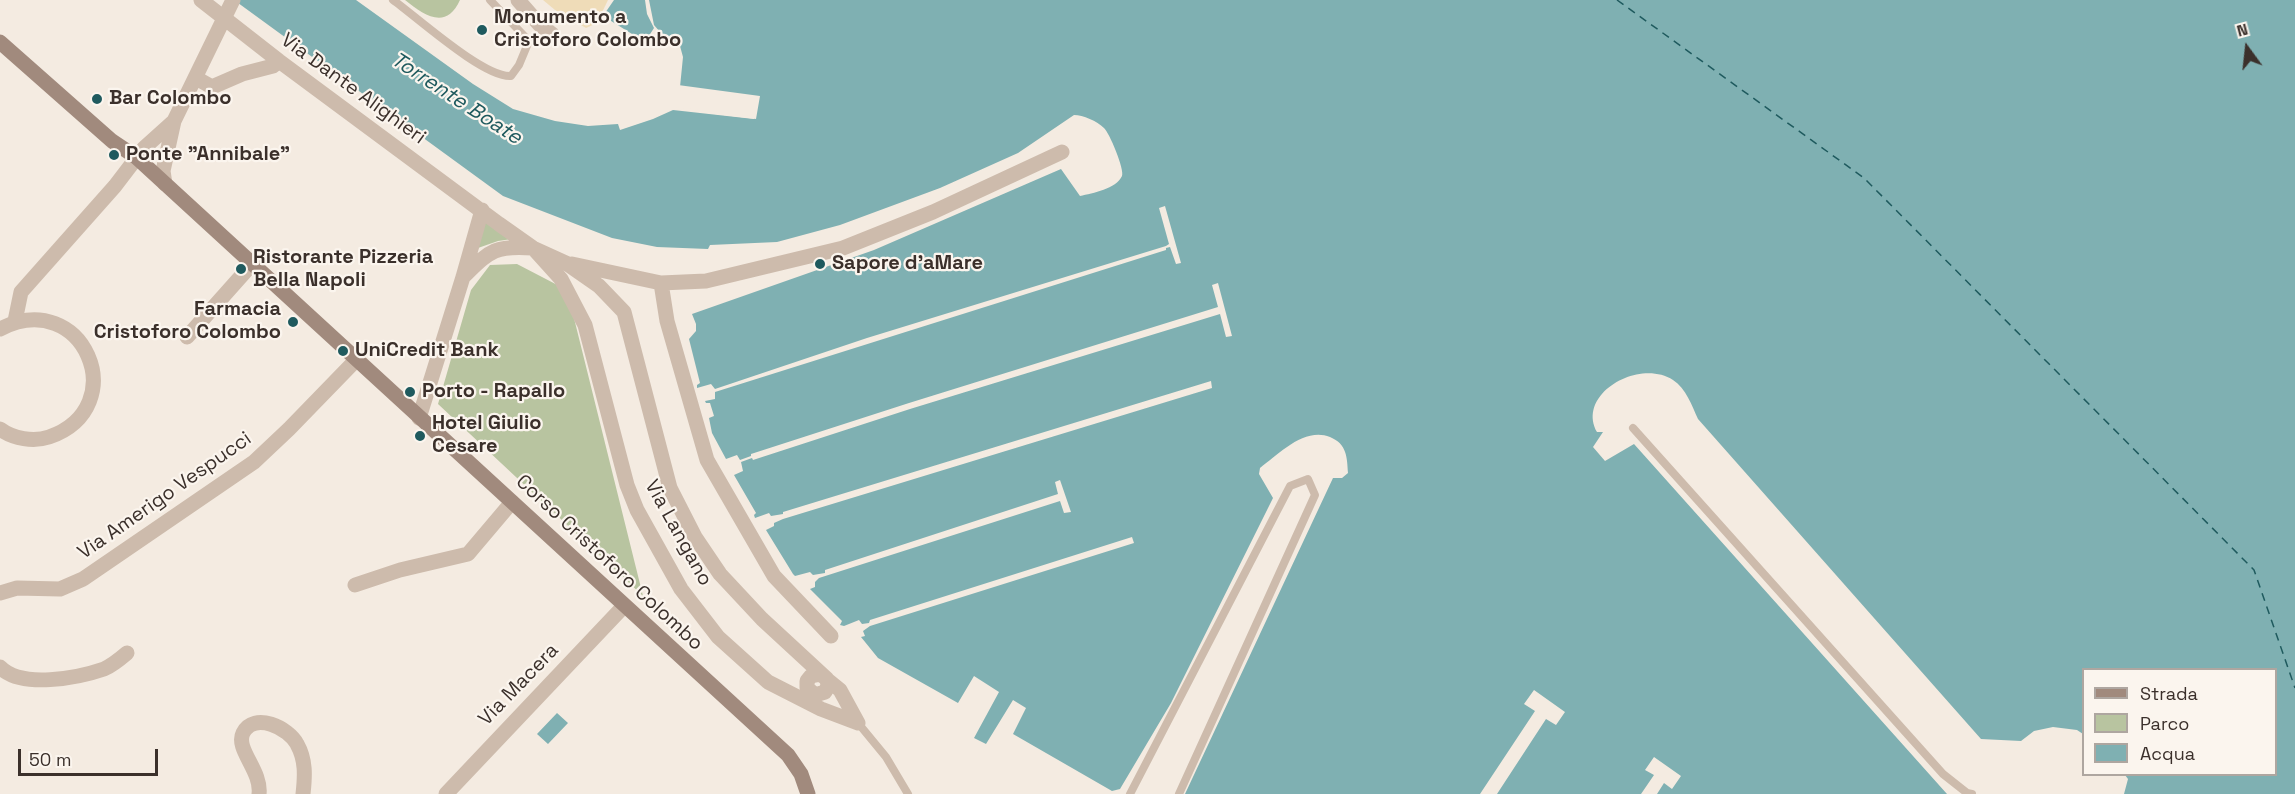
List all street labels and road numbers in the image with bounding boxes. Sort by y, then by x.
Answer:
street label: Via Dante Alighieri [276,28,430,150]
street label: Via Amerigo Vespucci [74,427,256,565]
street label: Corso Cristoforo Colombo [510,470,708,656]
street label: Via Langano [639,476,717,590]
street label: Via Macera [474,639,564,731]

